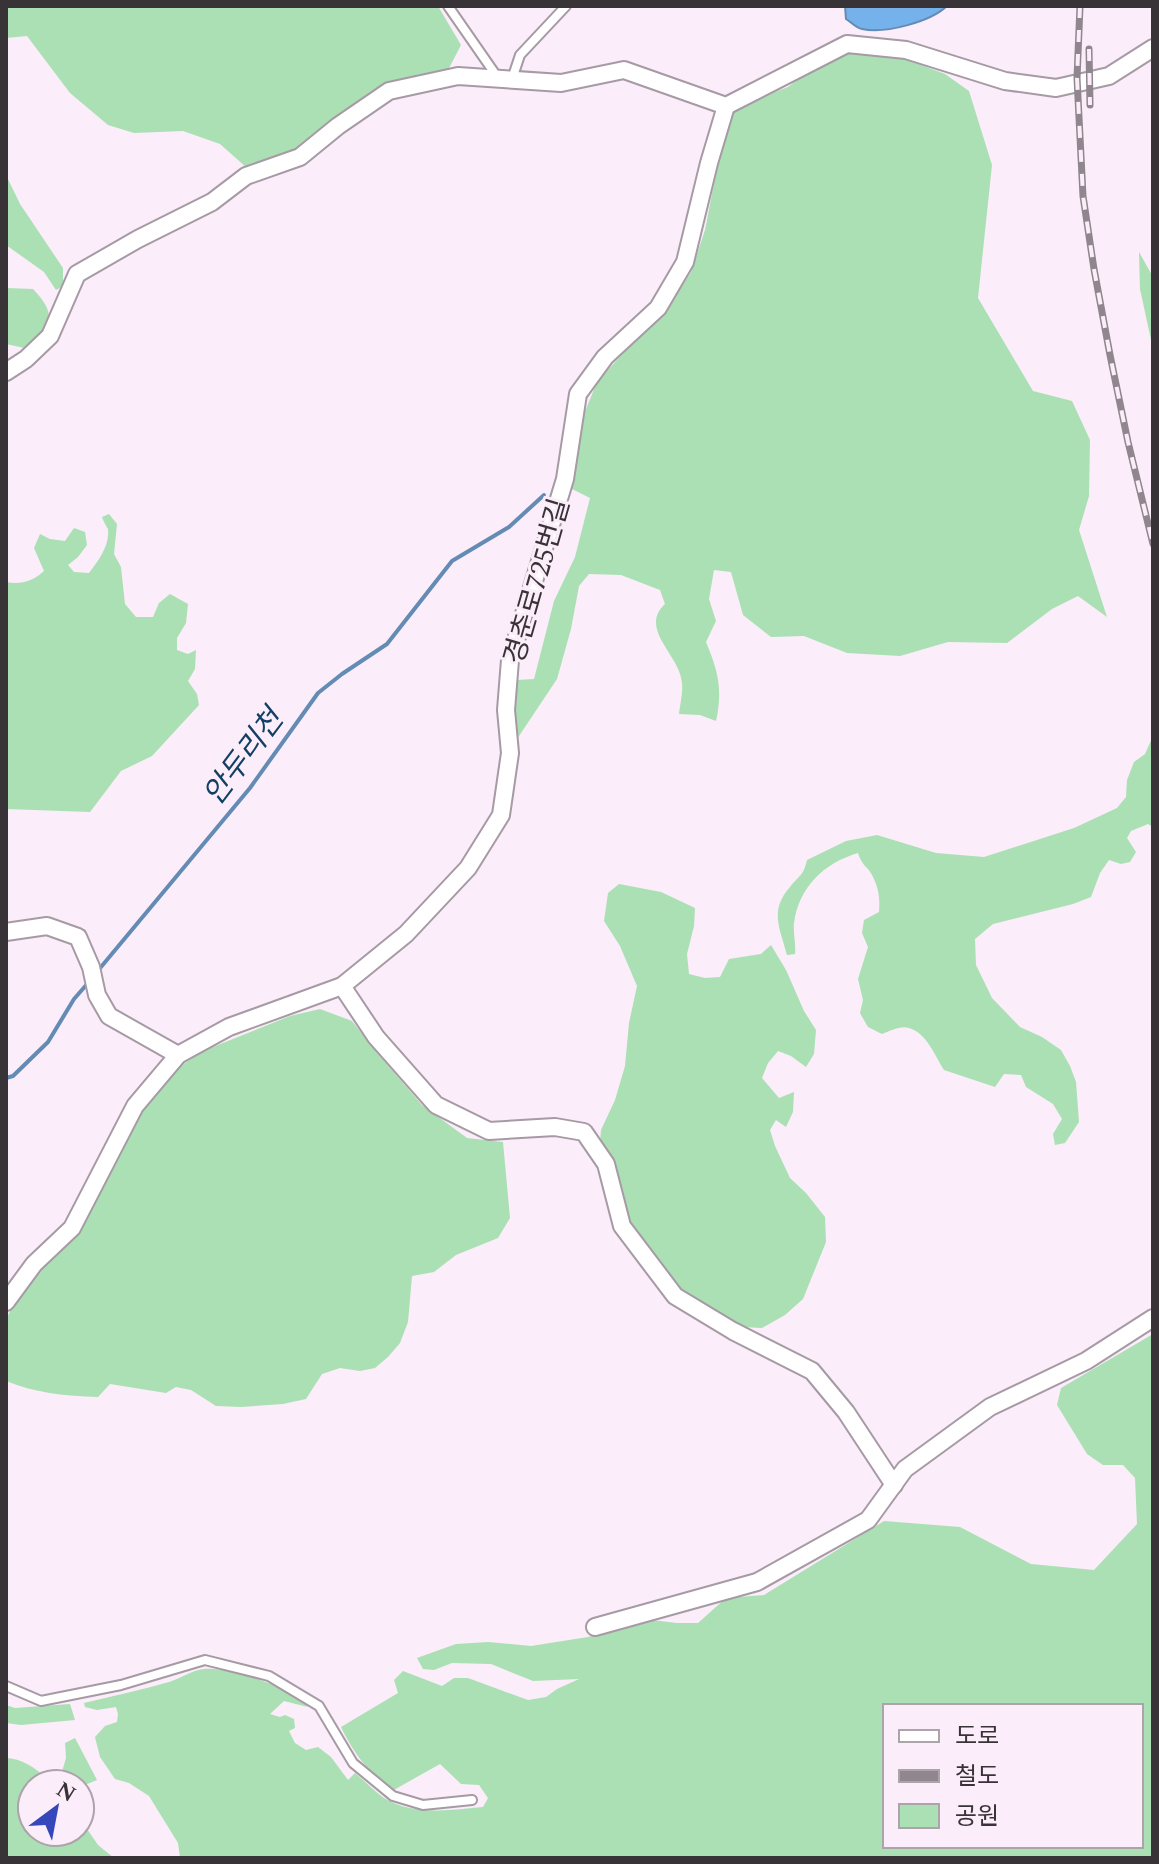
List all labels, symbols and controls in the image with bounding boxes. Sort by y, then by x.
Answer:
street label: 경춘로725번길 [493,493,582,669]
water label: 안두리천 [192,697,297,816]
legend [883,1704,1143,1848]
text: 도로 [955,1719,999,1755]
text: 철도 [955,1759,999,1795]
north arrow [16,1768,96,1848]
text: N [49,1774,82,1811]
text: 공원 [955,1799,999,1835]

